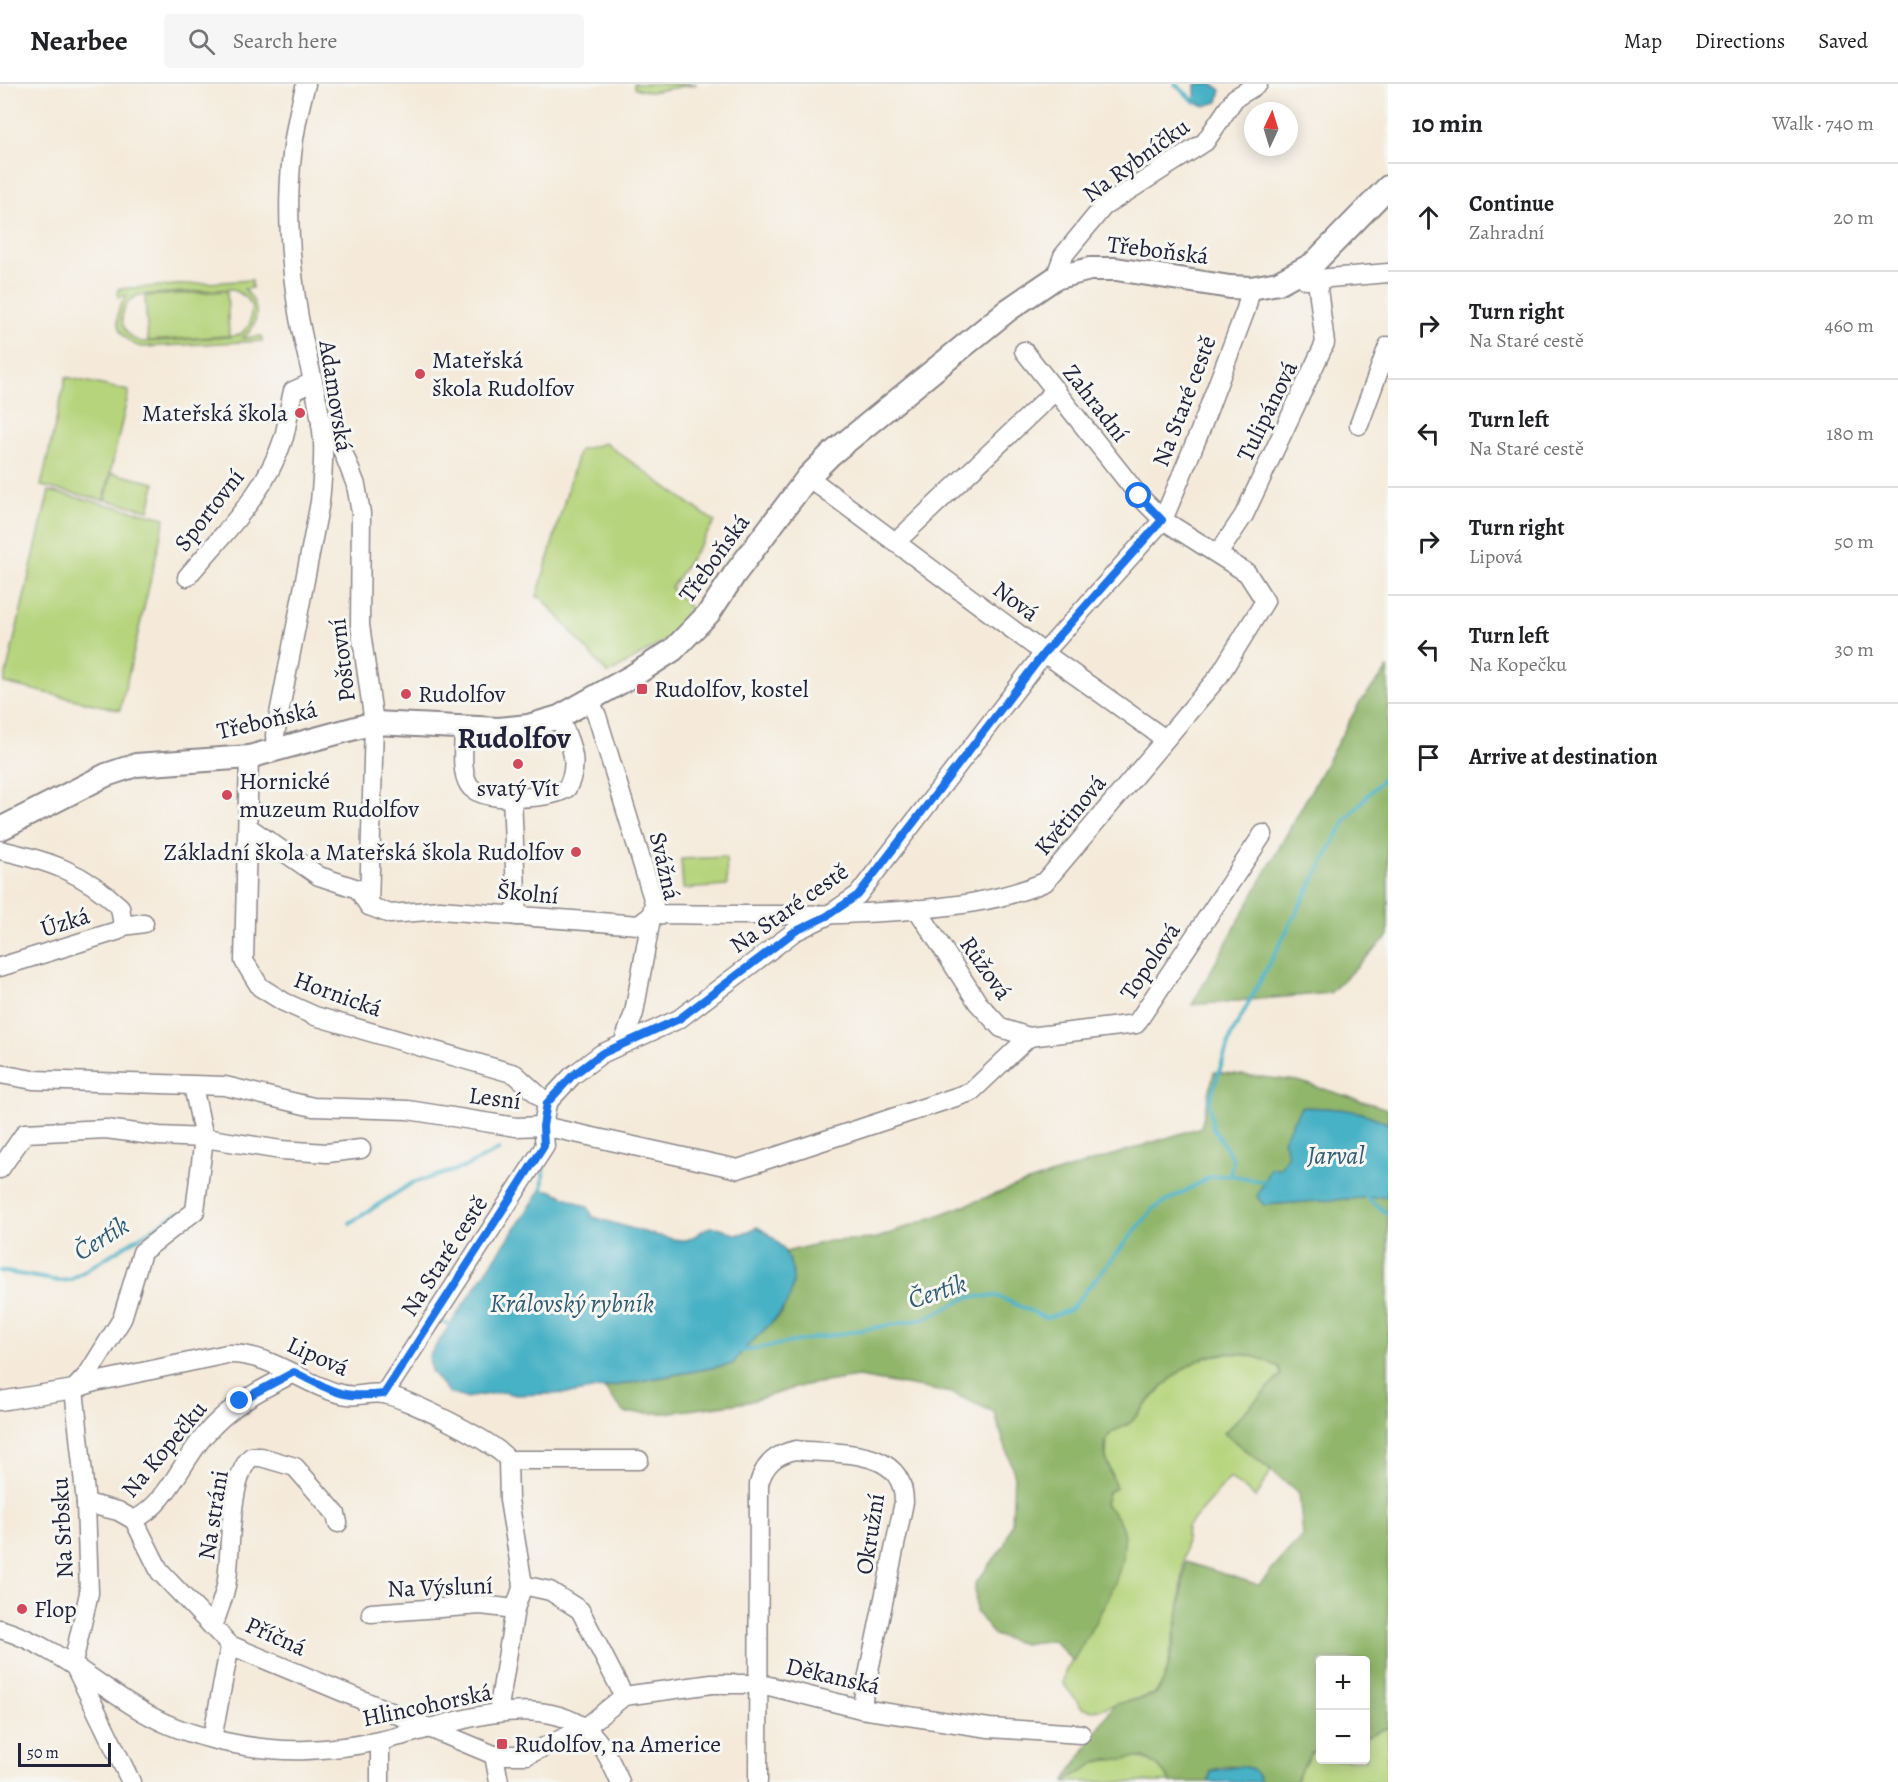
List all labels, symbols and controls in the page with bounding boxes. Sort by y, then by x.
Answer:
search box [164,14,584,68]
text: Nearbee [30,22,128,60]
icon: search [185,25,218,58]
text: Search here [233,26,337,56]
text: Map [1624,27,1662,55]
text: Directions [1695,27,1785,55]
text: Saved [1818,27,1868,55]
north arrow [1244,102,1298,156]
text: 10 min [1412,106,1483,141]
street label: Na Rybníčku [1076,110,1196,210]
text: Walk · 740 m [1772,110,1874,137]
text: Continue [1469,189,1554,219]
icon: ahead [1412,201,1445,234]
text: 20 m [1833,204,1874,231]
text: Zahradní [1469,219,1544,246]
street label: Třeboňská [1105,228,1211,272]
text: Turn right [1469,297,1565,327]
icon: right [1412,309,1445,342]
text: 460 m [1824,312,1874,339]
text: Na Staré cestě [1469,327,1584,354]
street label: Na Staré cestě [1144,331,1224,471]
street label: Adamovská [311,337,361,455]
place label: Mateřská škola Rudolfov [432,344,575,404]
street label: Tulipánová [1229,355,1305,467]
street label: Zahradní [1056,357,1136,449]
marker: Mateřská škola Rudolfov [413,367,427,381]
place label: Mateřská škola [142,397,289,429]
text: Turn left [1469,405,1549,435]
marker: Mateřská škola [293,406,307,420]
icon: left [1412,417,1445,450]
text: 180 m [1826,420,1874,447]
text: Na Staré cestě [1469,435,1584,462]
street label: Sportovní [167,462,251,558]
route start [1125,482,1151,508]
street label: Třeboňská [671,507,757,609]
text: Turn right [1469,513,1565,543]
icon: right [1412,525,1445,558]
text: 50 m [1834,528,1874,555]
text: Lipová [1469,543,1523,570]
street label: Nová [986,573,1046,629]
street label: Poštovní [321,616,363,704]
text: Turn left [1469,621,1549,651]
icon: left [1412,633,1445,666]
text: 30 m [1834,636,1874,663]
text: Na Kopečku [1469,651,1567,678]
place label: Rudolfov, kostel [654,673,809,705]
place label: Rudolfov [418,678,506,710]
marker: Rudolfov, kostel [635,682,649,696]
marker: Rudolfov [399,687,413,701]
street label: Třeboňská [214,693,321,747]
district label: Rudolfov [457,718,572,758]
icon: arrive [1412,741,1445,774]
text: Arrive at destination [1469,742,1658,772]
marker: svatý Vít [511,757,525,771]
place label: Hornické muzeum Rudolfov [239,765,419,825]
street label: Květinová [1027,767,1114,862]
place label: svatý Vít [477,772,560,804]
marker: Hornické muzeum Rudolfov [220,788,234,802]
street label: Svážná [642,829,689,904]
place label: Základní škola a Mateřská škola Rudolfov [164,836,564,868]
marker: Základní škola a Mateřská škola Rudolfov [569,845,583,859]
street label: Na Staré cestě [723,855,855,961]
street label: Školní [496,874,560,912]
street label: Úzká [36,899,94,945]
street label: Topolová [1112,915,1188,1006]
street label: Růžová [953,930,1020,1007]
street label: Hornická [290,963,387,1025]
street label: Lesní [467,1079,523,1117]
water label: Jarval [1306,1138,1365,1173]
street label: Na Staré cestě [393,1189,495,1323]
water label: Čertík [67,1208,136,1269]
water label: Čertík [904,1266,971,1317]
water label: Královský rybník [490,1286,654,1321]
street label: Lipová [282,1328,355,1384]
route end [226,1387,252,1413]
street label: Na Kopečku [114,1394,214,1504]
street label: Na stráni [190,1468,236,1562]
street label: Na Srbsku [43,1477,81,1579]
street label: Okružní [848,1491,892,1577]
street label: Na Výsluní [387,1569,493,1605]
place label: Flop [34,1593,77,1625]
marker: Flop [15,1602,29,1616]
street label: Příčná [241,1608,312,1664]
street label: Děkanská [783,1650,884,1703]
map controls [1316,1656,1370,1764]
button: + [1316,1656,1370,1710]
street label: Hlincohorská [359,1675,496,1734]
button: − [1316,1710,1370,1764]
place label: Rudolfov, na Americe [514,1728,721,1760]
marker: Rudolfov, na Americe [495,1737,509,1751]
scale bar [18,1740,111,1768]
text: 50 m [27,1742,59,1764]

